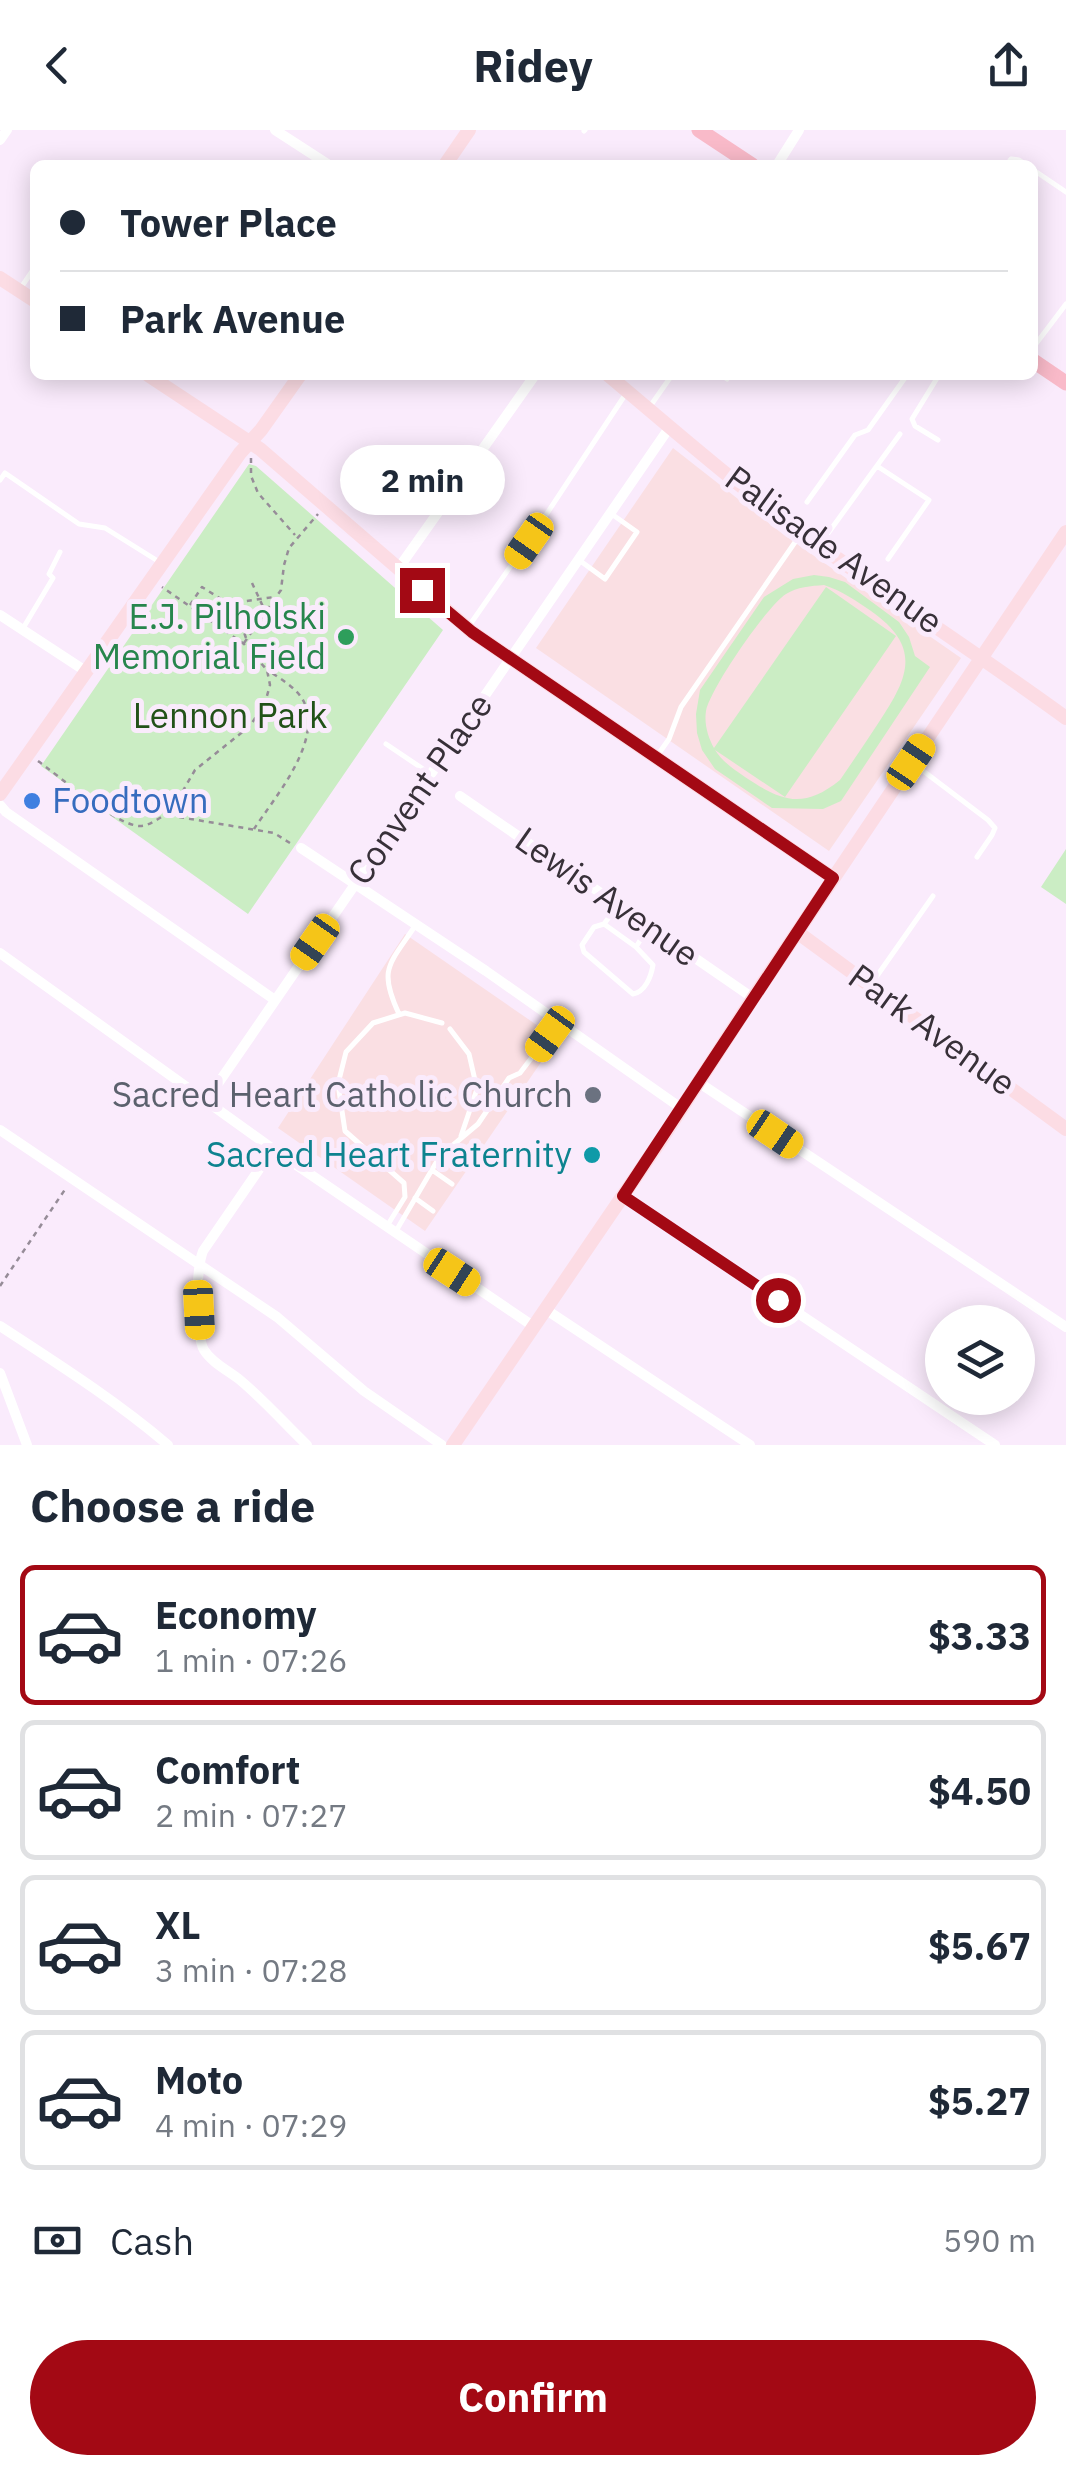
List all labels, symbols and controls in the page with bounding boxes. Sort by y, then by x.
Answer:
text: Ridey [473,36,593,94]
icon: back [30,38,85,93]
icon: share [981,38,1036,93]
text: Tower Place [120,198,337,247]
text: Park Avenue [120,294,345,343]
callout: 2 min [340,445,504,515]
street label: Palisade Avenue [717,455,953,644]
text: 2 min [381,459,464,501]
car [500,508,558,574]
route end [400,568,445,613]
place label: E.J. Pilholski Memorial Field [93,593,326,679]
marker: E.J. Pilholski Memorial Field [335,626,357,648]
street label: Convent Place [336,684,502,893]
park label: Lennon Park [133,692,327,738]
car [882,729,940,795]
place label: Foodtown [52,777,209,823]
marker: Foodtown [21,790,43,812]
street label: Lewis Avenue [507,816,708,976]
car [286,909,344,975]
street label: Park Avenue [840,953,1025,1105]
car [520,1001,580,1067]
place label: Sacred Heart Catholic Church [112,1071,573,1117]
marker: Sacred Heart Catholic Church [582,1084,604,1106]
car [742,1105,808,1163]
place label: Sacred Heart Fraternity [206,1131,572,1177]
marker: Sacred Heart Fraternity [581,1144,603,1166]
car [419,1243,485,1301]
route start [756,1278,801,1323]
car [182,1279,216,1341]
map controls [925,1305,1035,1415]
button: layers [925,1305,1035,1415]
text: Choose a ride [30,1476,315,1534]
icon: car [35,1590,125,1680]
text: Economy [155,1590,317,1639]
text: $3.33 [928,1611,1031,1660]
text: 1 min · 07:26 [155,1639,348,1681]
icon: car [35,1745,125,1835]
text: Comfort [155,1745,300,1794]
text: $4.50 [928,1766,1031,1815]
text: 2 min · 07:27 [155,1794,348,1836]
icon: car [35,1900,125,1990]
text: XL [155,1900,201,1949]
text: $5.67 [928,1921,1031,1970]
text: 3 min · 07:28 [155,1949,348,1991]
icon: car [35,2055,125,2145]
text: Moto [155,2055,243,2104]
text: $5.27 [928,2076,1031,2125]
text: 4 min · 07:29 [155,2104,348,2146]
icon: cash [30,2213,85,2268]
text: Cash [110,2216,194,2265]
text: 590 m [943,2219,1036,2261]
button: Confirm [30,2340,1036,2455]

